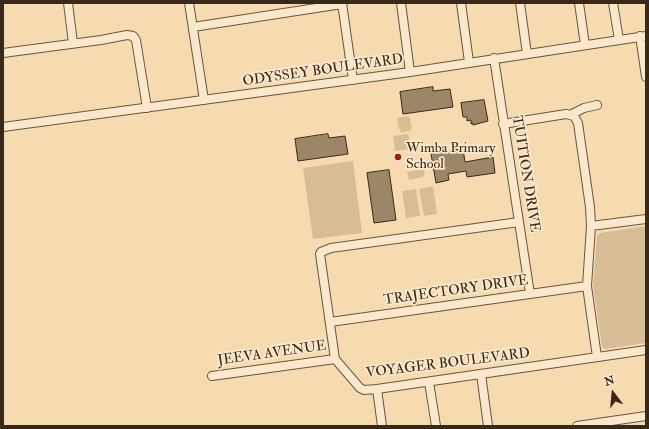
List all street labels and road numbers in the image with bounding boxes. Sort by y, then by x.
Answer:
street label: ODYSSEY BOULEVARD [242,51,404,91]
street label: TUITION DRIVE [508,115,542,233]
street label: TRAJECTORY DRIVE [383,273,529,309]
street label: JEEVA AVENUE [217,338,327,370]
street label: VOYAGER BOULEVARD [365,346,531,382]

